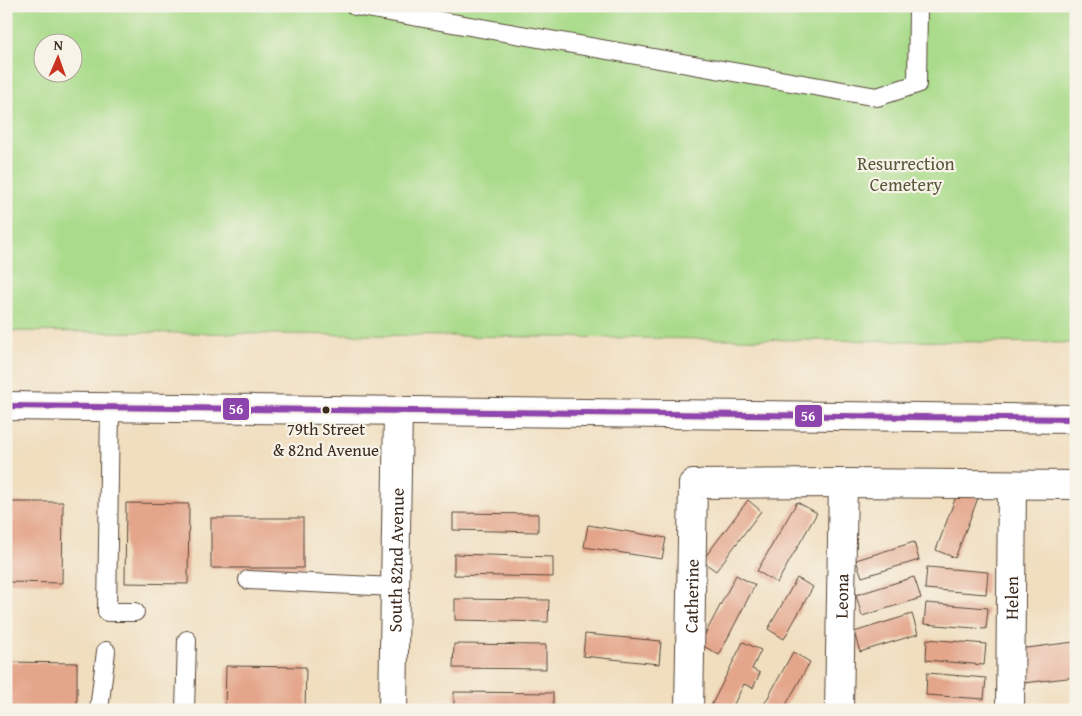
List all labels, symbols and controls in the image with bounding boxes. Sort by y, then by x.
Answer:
north arrow [32,32,82,82]
text: N [53,35,64,55]
park label: Resurrection Cemetery [857,150,955,198]
line badge: 56 [222,397,250,421]
text: 56 [229,399,243,419]
line badge: 56 [794,404,823,428]
marker: 79th Street & 82nd Avenue [321,405,331,415]
text: 56 [801,406,815,426]
place label: 79th Street & 82nd Avenue [273,416,379,462]
street label: South 82nd Avenue [381,488,410,633]
street label: Catherine [677,559,705,633]
street label: Leona [827,573,855,619]
street label: Helen [997,576,1025,620]

